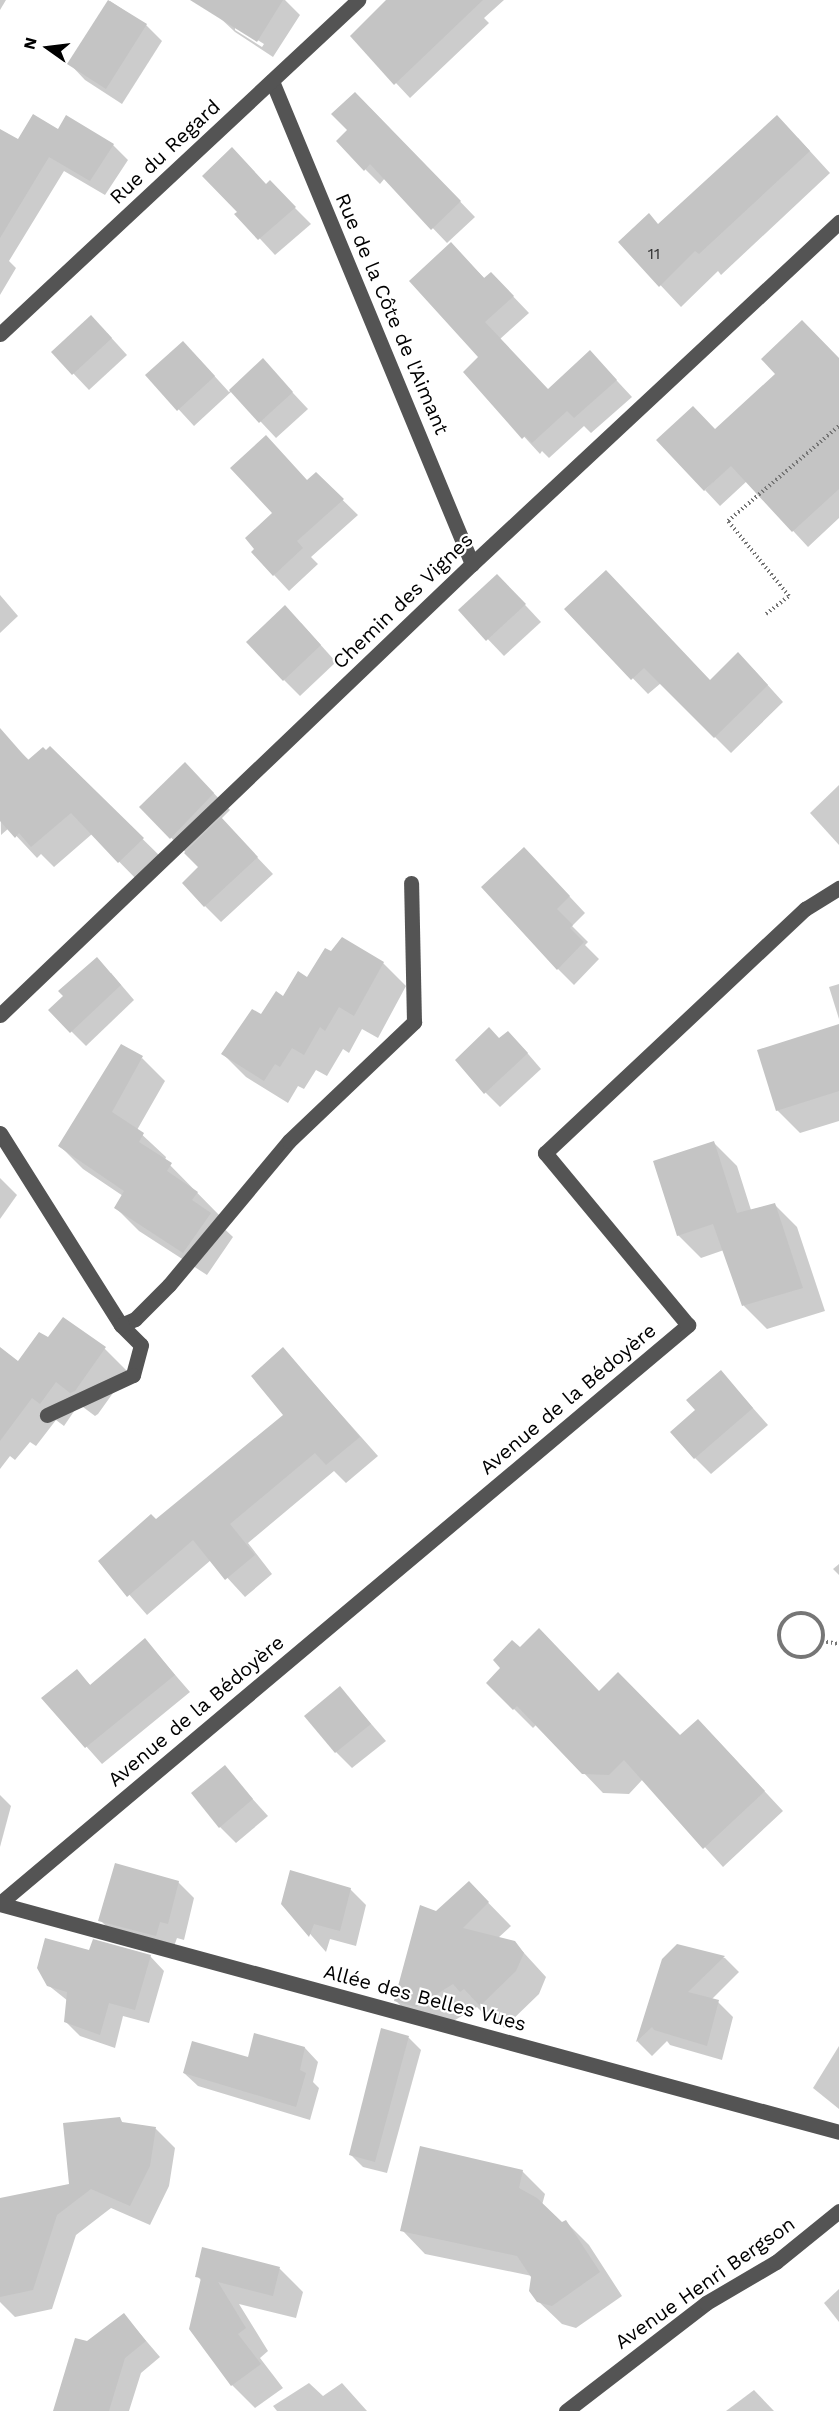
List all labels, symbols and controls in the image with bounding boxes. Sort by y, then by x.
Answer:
north arrow [18,18,78,78]
text: N [19,35,41,52]
street label: Rue du Regard [105,95,225,209]
street label: Rue de la Côte de l'Aimant [330,190,454,438]
house number: 11 [648,244,660,264]
street label: Chemin des Vignes [328,528,478,674]
street label: Avenue de la Bédoyère [475,1318,661,1480]
street label: Avenue de la Bédoyère [103,1630,289,1792]
street label: Allée des Belles Vues [321,1959,529,2037]
street label: Avenue Henri Bergson [610,2212,800,2354]

